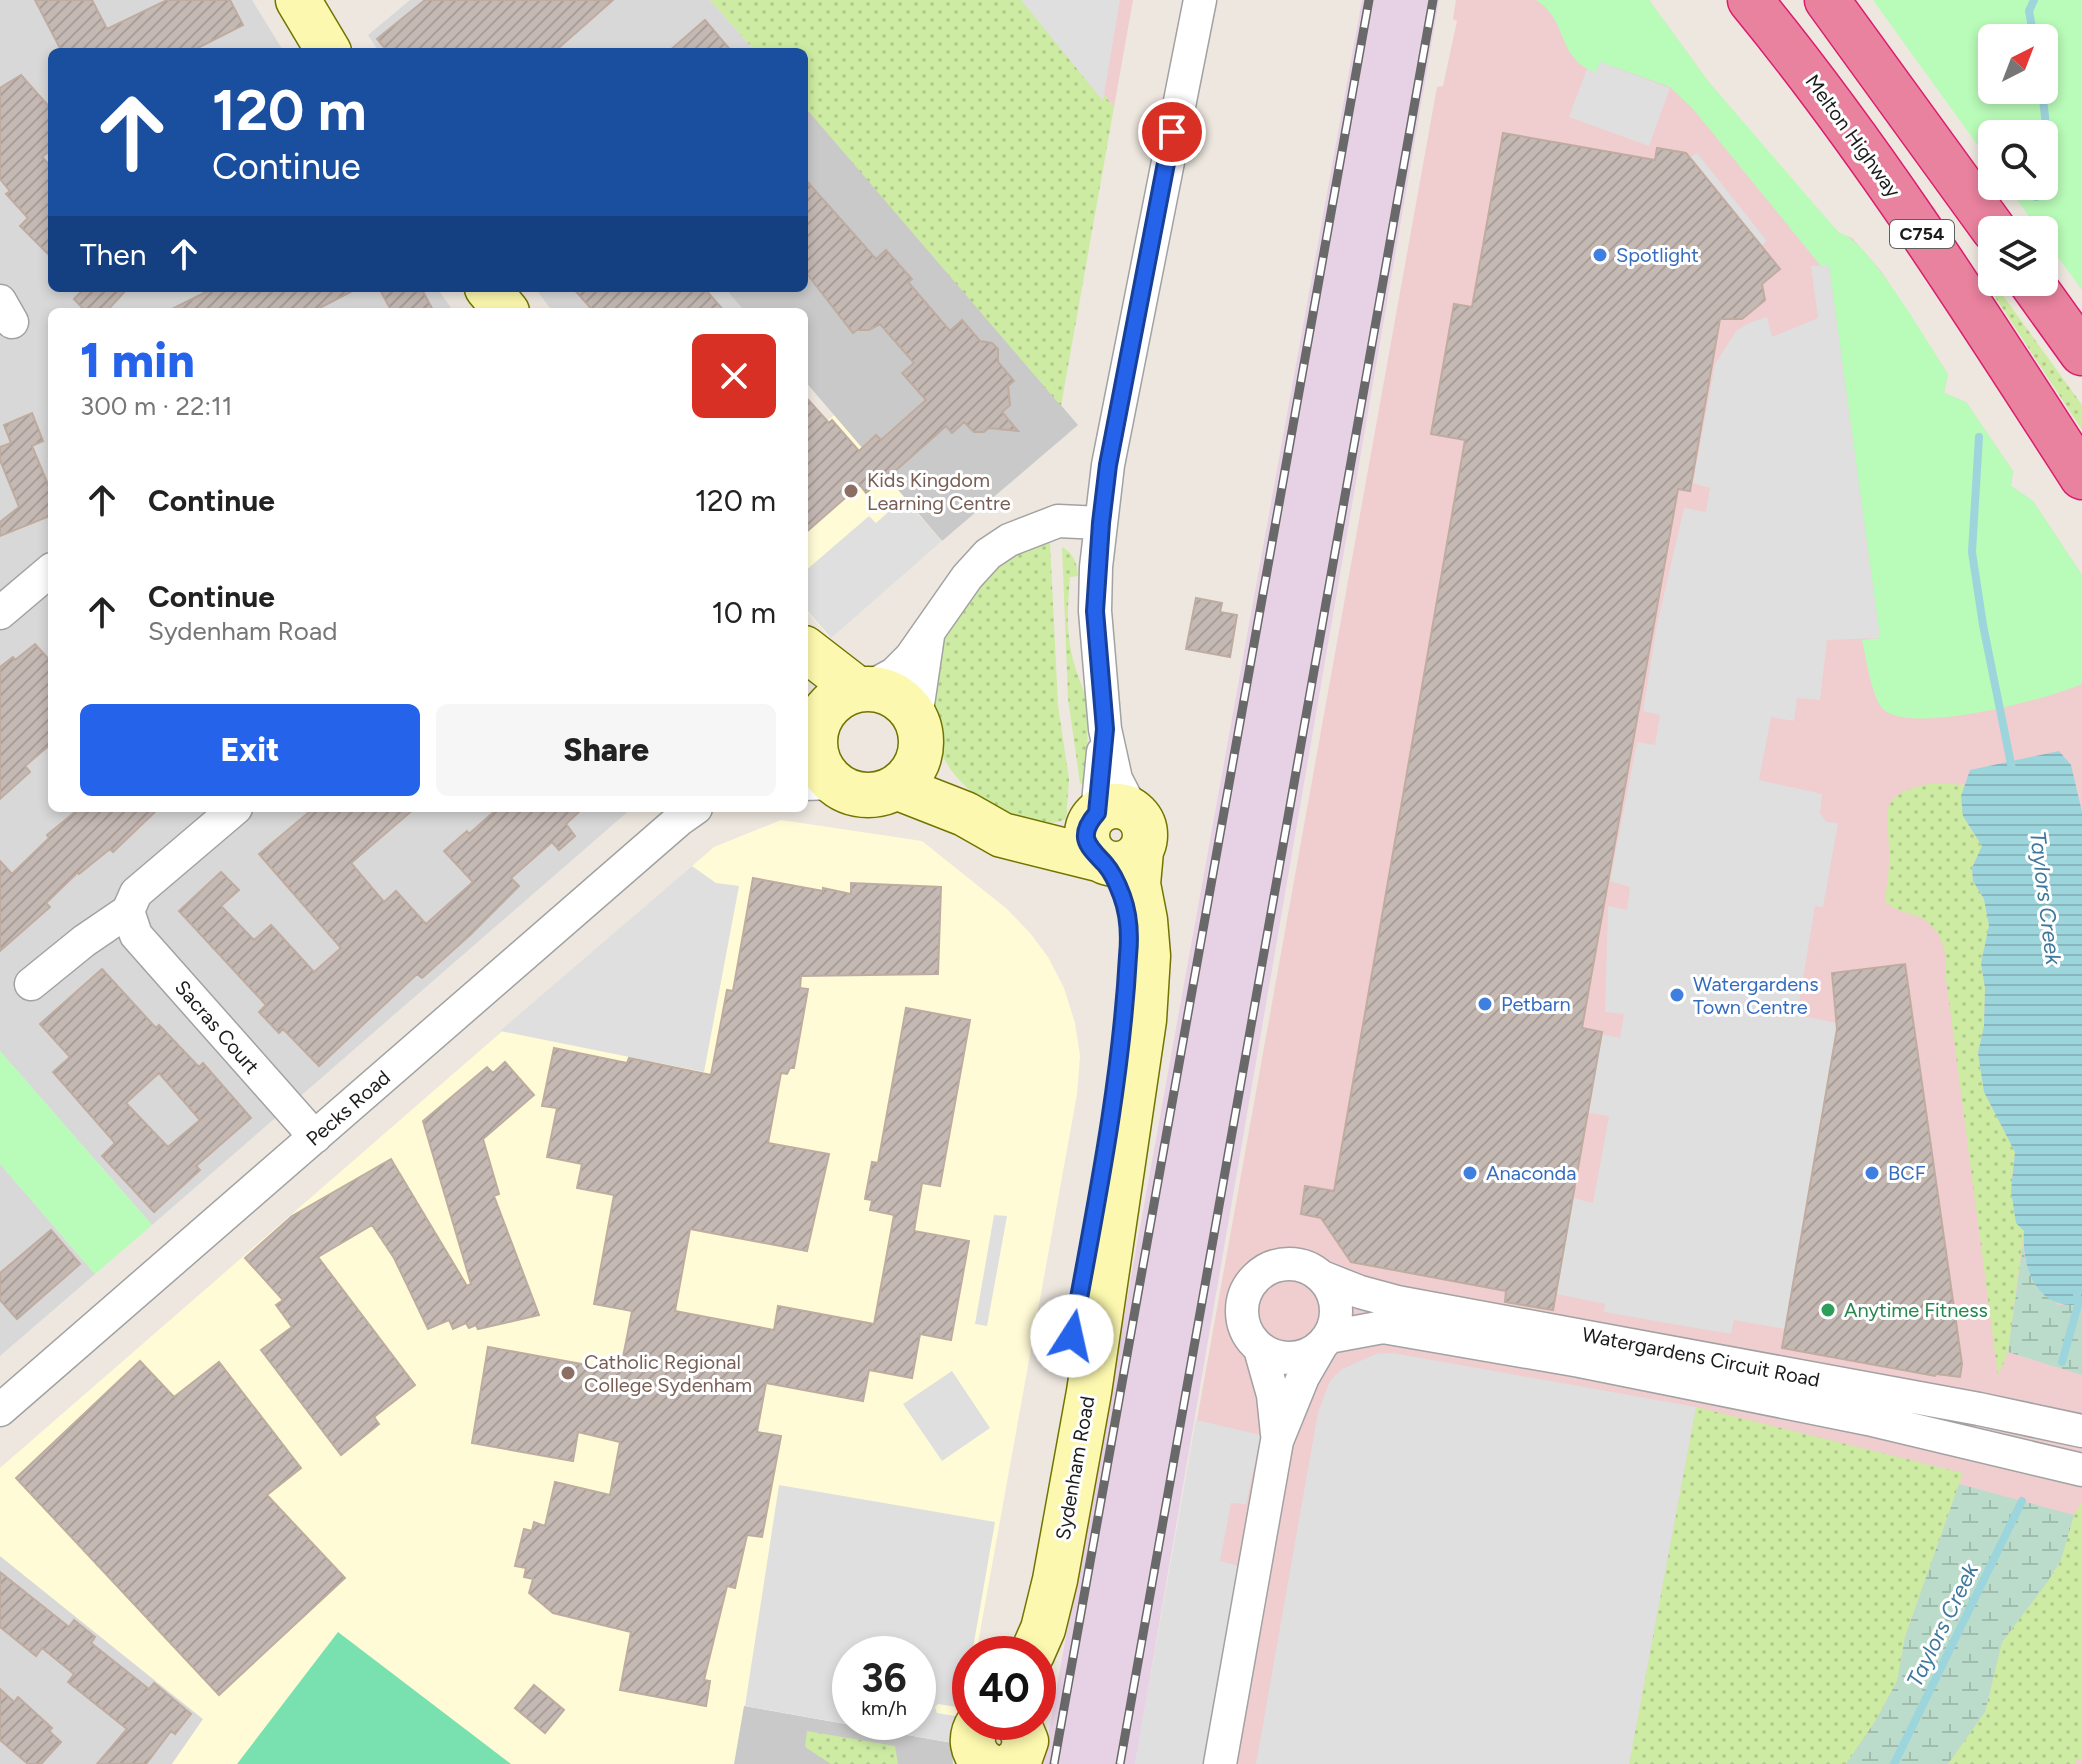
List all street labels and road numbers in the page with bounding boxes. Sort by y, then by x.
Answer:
street label: Melton Highway [1800,70,1906,202]
road number: C754 [1890,220,1954,248]
street label: Sacras Court [170,975,264,1079]
street label: Pecks Road [301,1065,395,1151]
street label: Watergardens Circuit Road [1580,1322,1822,1392]
street label: Sydenham Road [1051,1394,1099,1542]

